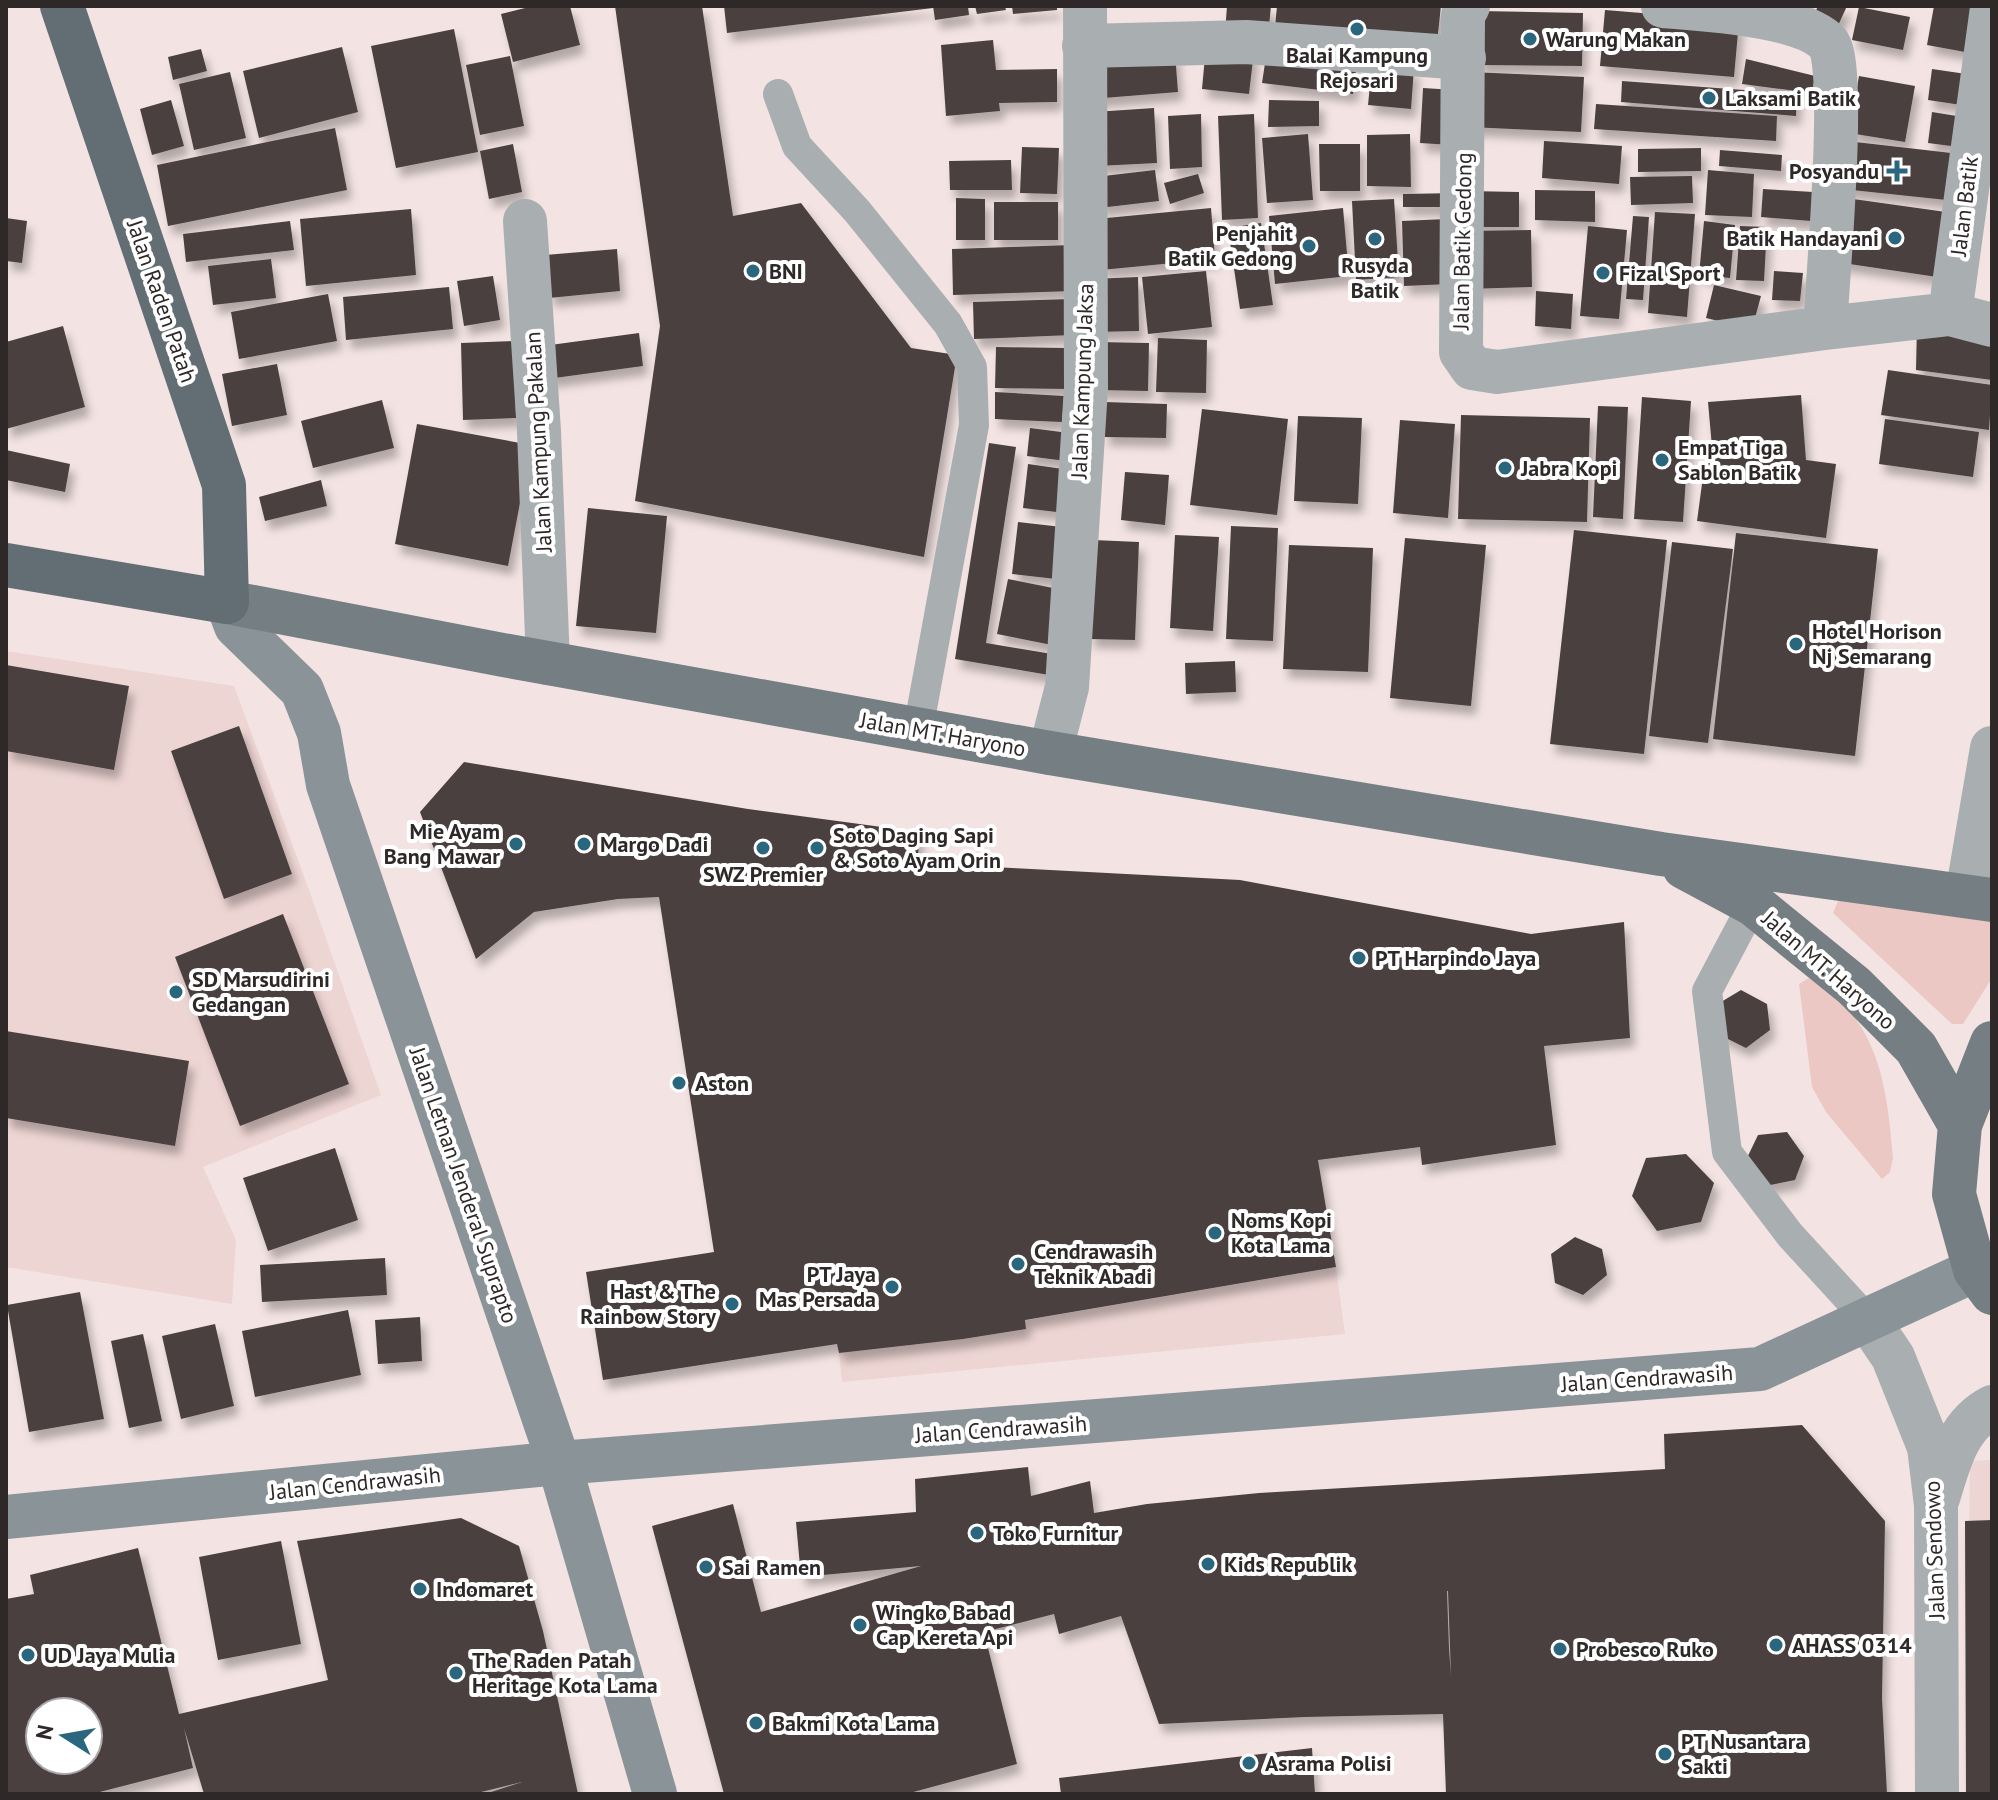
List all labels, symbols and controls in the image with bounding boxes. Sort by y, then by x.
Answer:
marker: Balai Kampung Rejosari [1348,20,1366,38]
place label: Warung Makan [1546,25,1686,53]
marker: Warung Makan [1521,30,1539,48]
place label: Balai Kampung Rejosari [1286,41,1428,94]
place label: Laksami Batik [1725,84,1856,112]
marker: Laksami Batik [1700,89,1718,107]
street label: Jalan Batik Gedong [1446,152,1478,331]
street label: Jalan Batik [1944,154,1984,258]
place label: Posyandu [1789,157,1879,185]
marker: Posyandu [1886,160,1908,182]
street label: Jalan Raden Patah [121,215,203,386]
place label: Penjahit Batik Gedong [1168,219,1293,272]
place label: Batik Handayani [1726,224,1879,252]
marker: Batik Handayani [1886,229,1904,247]
marker: Rusyda Batik [1366,230,1384,248]
marker: Penjahit Batik Gedong [1300,237,1318,255]
place label: Rusyda Batik [1341,251,1409,304]
place label: BNI [769,257,803,285]
place label: Fizal Sport [1619,259,1721,287]
marker: BNI [744,262,762,280]
marker: Fizal Sport [1594,264,1612,282]
street label: Jalan Kampung Jaksa [1065,283,1099,480]
street label: Jalan Kampung Pakalan [518,331,558,554]
place label: Empat Tiga Sablon Batik [1678,433,1797,486]
marker: Empat Tiga Sablon Batik [1653,451,1671,469]
place label: Jabra Kopi [1520,454,1617,482]
marker: Jabra Kopi [1496,459,1514,477]
place label: Hotel Horison Nj Semarang [1812,617,1942,670]
marker: Hotel Horison Nj Semarang [1787,635,1805,653]
street label: Jalan MT. Haryono [857,705,1028,762]
place label: Mie Ayam Bang Mawar [384,817,500,870]
place label: Soto Daging Sapi & Soto Ayam Orin [833,821,1001,874]
place label: Margo Dadi [600,830,708,858]
marker: Mie Ayam Bang Mawar [507,835,525,853]
marker: Margo Dadi [575,835,593,853]
marker: SWZ Premier [754,839,772,857]
marker: Soto Daging Sapi & Soto Ayam Orin [808,839,826,857]
place label: SWZ Premier [703,860,823,888]
street label: Jalan MT. Haryono [1756,904,1901,1036]
place label: PT Harpindo Jaya [1375,944,1536,972]
marker: PT Harpindo Jaya [1350,949,1368,967]
place label: SD Marsudirini Gedangan [192,965,330,1018]
marker: SD Marsudirini Gedangan [167,983,185,1001]
street label: Jalan Letnan Jenderal Suprapto [403,1042,524,1327]
place label: Aston [695,1069,749,1097]
marker: Aston [670,1074,688,1092]
place label: Noms Kopi Kota Lama [1231,1206,1332,1259]
marker: Noms Kopi Kota Lama [1206,1224,1224,1242]
place label: Cendrawasih Teknik Abadi [1034,1237,1153,1290]
marker: Cendrawasih Teknik Abadi [1009,1255,1027,1273]
place label: PT Jaya Mas Persada [759,1260,876,1313]
place label: Hast & The Rainbow Story [580,1277,716,1330]
marker: PT Jaya Mas Persada [883,1278,901,1296]
marker: Hast & The Rainbow Story [723,1295,741,1313]
street label: Jalan Cendrawasih [1559,1358,1734,1398]
street label: Jalan Cendrawasih [913,1409,1088,1449]
street label: Jalan Cendrawasih [267,1460,442,1506]
street label: Jalan Sendowo [1918,1480,1950,1621]
place label: Toko Furnitur [993,1519,1119,1547]
marker: Toko Furnitur [968,1524,986,1542]
place label: Kids Republik [1224,1550,1353,1578]
place label: Sai Ramen [722,1553,821,1581]
marker: Kids Republik [1199,1555,1217,1573]
marker: Sai Ramen [697,1558,715,1576]
place label: Indomaret [436,1575,533,1603]
marker: Indomaret [411,1580,429,1598]
place label: Wingko Babad Cap Kereta Api [876,1598,1013,1651]
marker: Wingko Babad Cap Kereta Api [851,1616,869,1634]
place label: AHASS 0314 [1792,1631,1912,1659]
place label: Probesco Ruko [1576,1635,1714,1663]
marker: AHASS 0314 [1767,1636,1785,1654]
marker: Probesco Ruko [1551,1640,1569,1658]
place label: UD Jaya Mulia [44,1641,175,1669]
marker: UD Jaya Mulia [19,1646,37,1664]
place label: The Raden Patah Heritage Kota Lama [472,1646,658,1699]
marker: The Raden Patah Heritage Kota Lama [447,1664,465,1682]
north arrow [24,1696,104,1776]
place label: Bakmi Kota Lama [772,1709,935,1737]
marker: Bakmi Kota Lama [747,1714,765,1732]
text: N [29,1722,59,1742]
place label: PT Nusantara Sakti [1681,1727,1806,1780]
marker: PT Nusantara Sakti [1656,1745,1674,1763]
place label: Asrama Polisi [1265,1749,1392,1777]
marker: Asrama Polisi [1240,1754,1258,1772]

